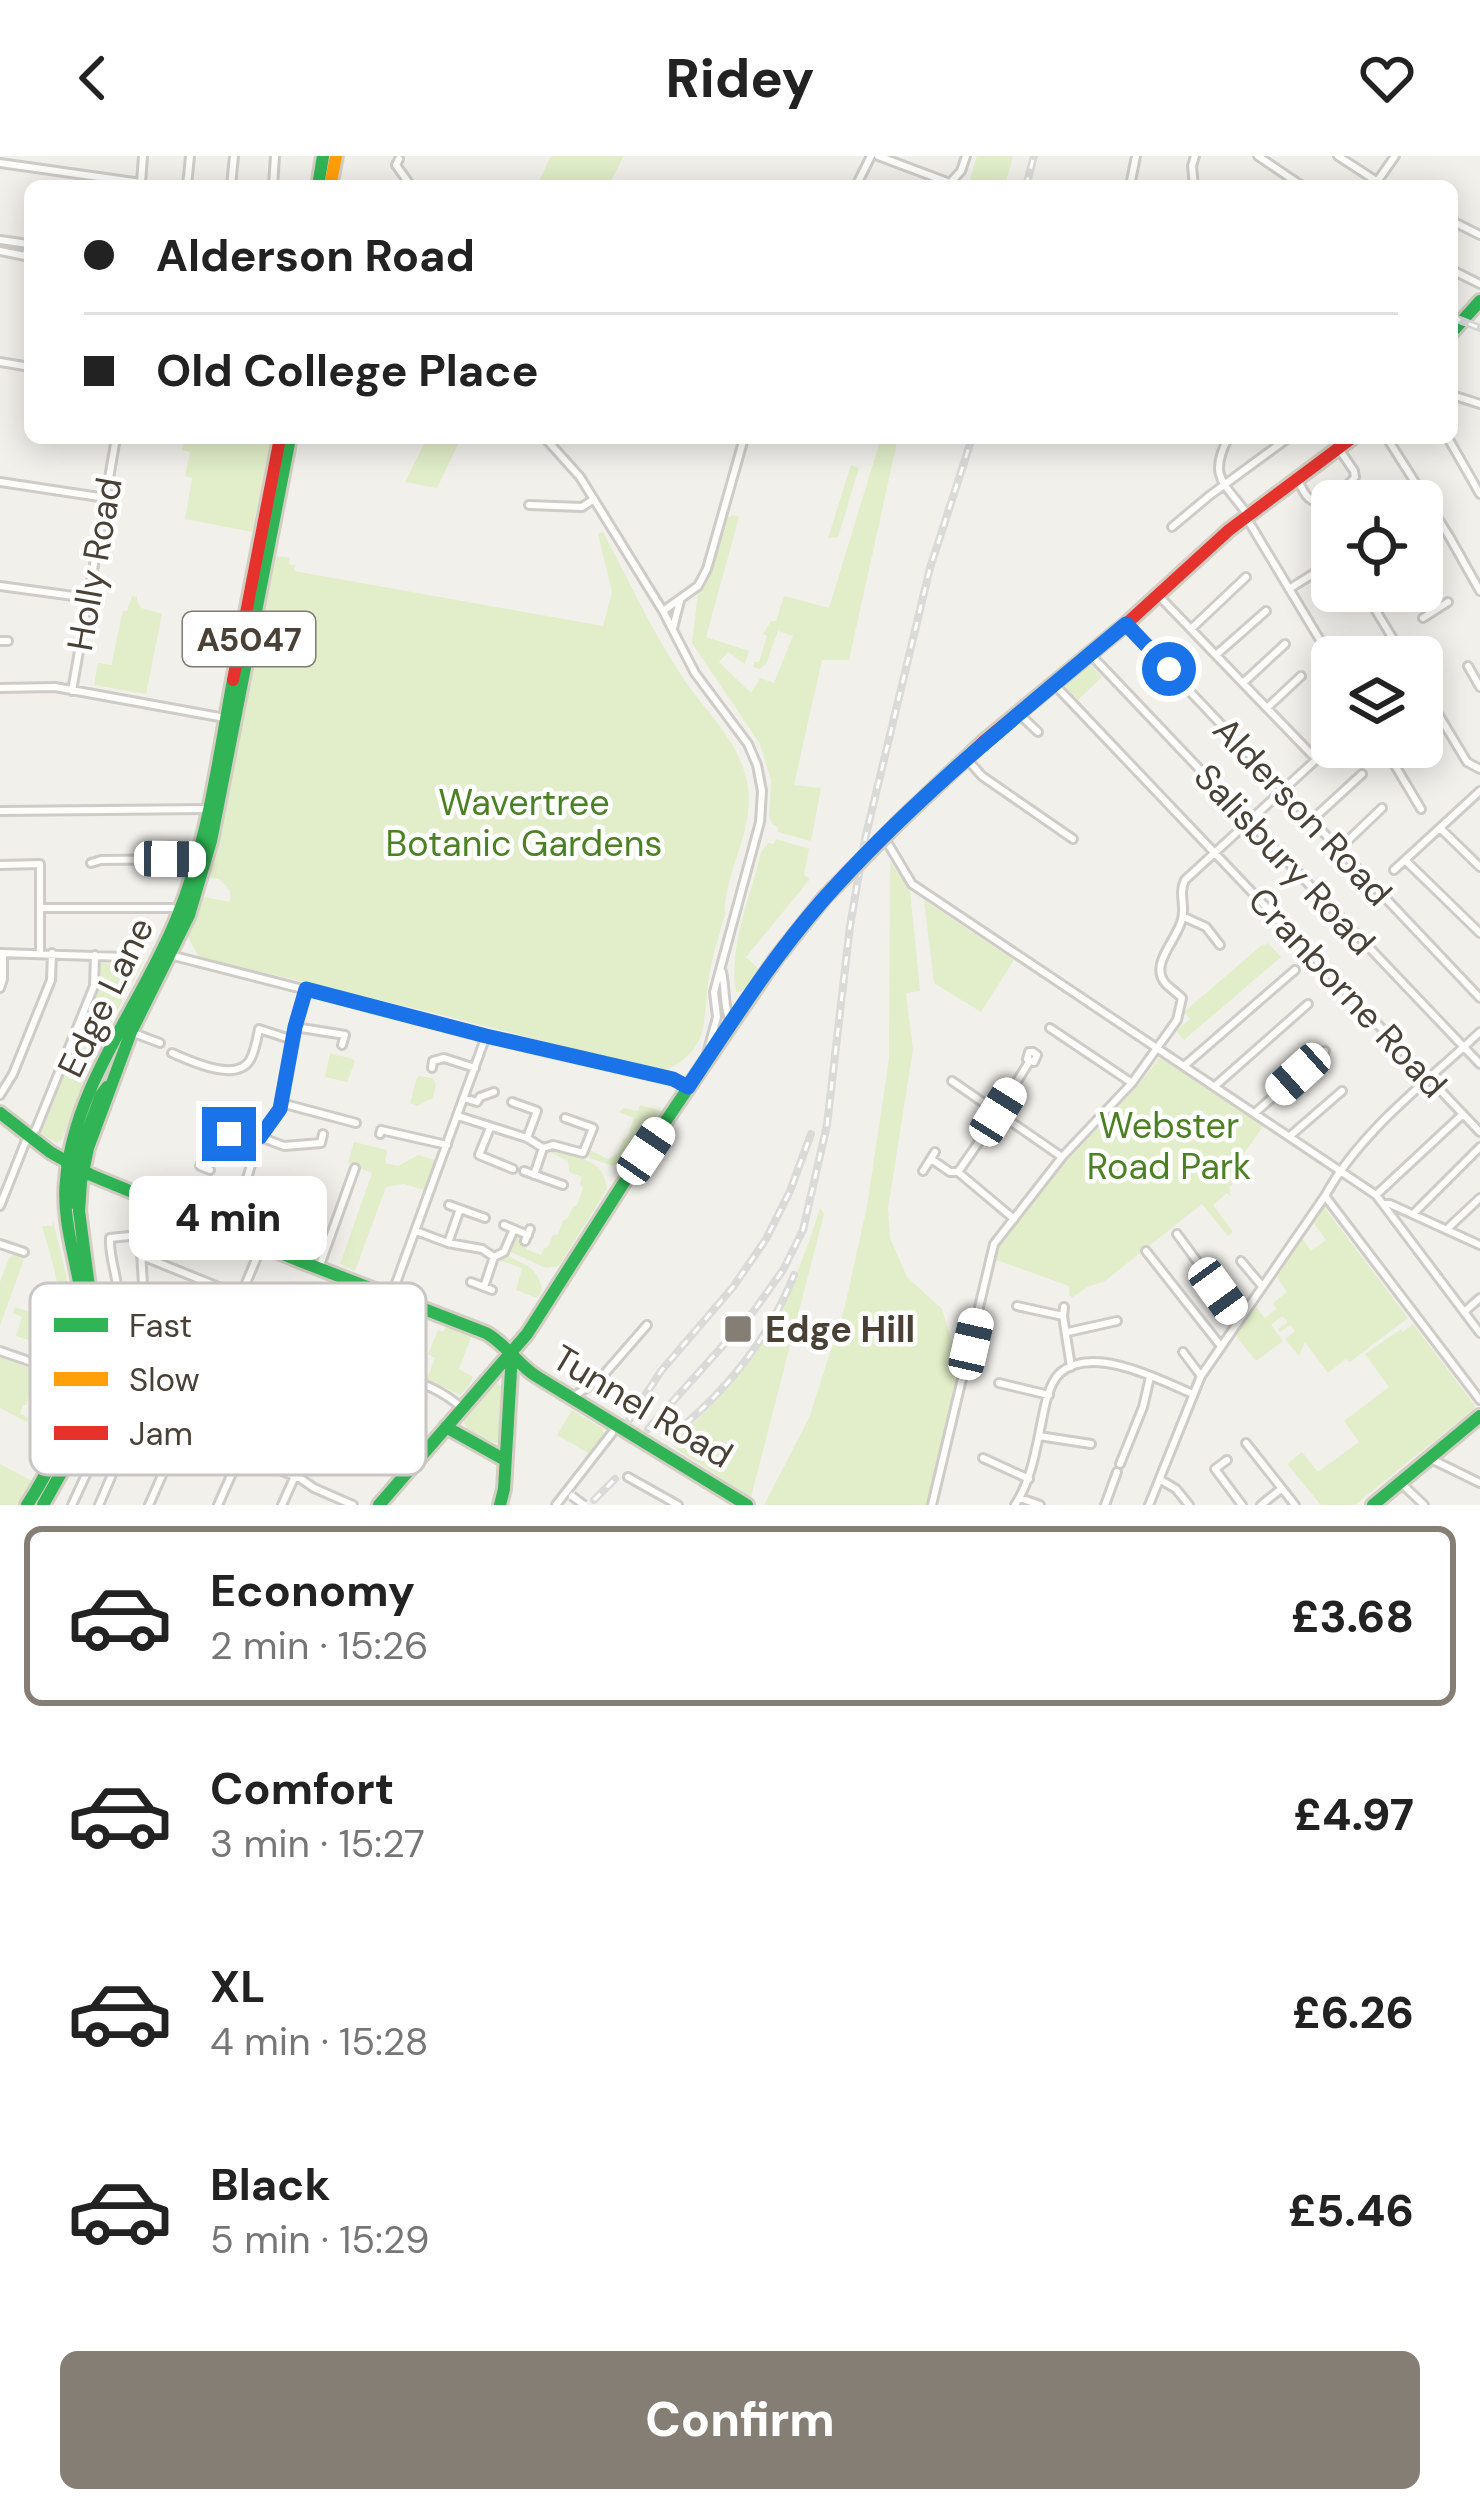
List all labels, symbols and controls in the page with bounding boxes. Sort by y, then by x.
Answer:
text: Ridey [666,43,814,114]
icon: back [60,45,126,111]
icon: heart [1354,45,1420,111]
text: Alderson Road [156,226,475,285]
text: Old College Place [156,341,539,400]
street label: Holly Road [56,474,133,654]
map controls [1311,480,1443,768]
button: locate [1311,480,1443,612]
road number: A5047 [183,612,315,666]
button: layers [1311,636,1443,768]
route start [1142,642,1196,696]
street label: Alderson Road [1203,707,1402,916]
street label: Salisbury Road [1184,754,1385,965]
park label: Wavertree Botanic Gardens [386,779,662,867]
car [134,840,206,878]
street label: Cranborne Road [1238,877,1457,1108]
street label: Edge Lane [47,910,164,1085]
car [1259,1037,1337,1111]
car [964,1072,1032,1152]
park label: Webster Road Park [1087,1102,1251,1190]
route end [202,1107,256,1161]
car [611,1111,681,1191]
callout: 4 min [130,1176,328,1260]
text: 4 min [175,1192,281,1243]
car [1182,1251,1254,1331]
legend [30,1283,426,1475]
text: Fast [129,1304,192,1347]
car [945,1305,997,1383]
place label: Edge Hill [765,1306,915,1353]
marker: Edge Hill [722,1313,754,1345]
street label: Tunnel Road [544,1334,742,1479]
text: Slow [129,1358,200,1401]
text: Jam [129,1412,193,1455]
text: Economy [210,1561,415,1620]
icon: car [66,1562,174,1670]
text: £3.68 [1291,1587,1414,1646]
text: 2 min · 15:26 [210,1620,429,1671]
text: Comfort [210,1759,394,1818]
icon: car [66,1760,174,1868]
text: £4.97 [1294,1785,1414,1844]
text: 3 min · 15:27 [210,1818,425,1869]
text: XL [210,1957,265,2016]
icon: car [66,1958,174,2066]
text: £6.26 [1292,1983,1414,2042]
text: 4 min · 15:28 [210,2016,428,2067]
text: Black [210,2155,330,2214]
icon: car [66,2156,174,2264]
text: £5.46 [1288,2181,1414,2240]
text: 5 min · 15:29 [210,2214,430,2265]
button: Confirm [60,2351,1420,2489]

